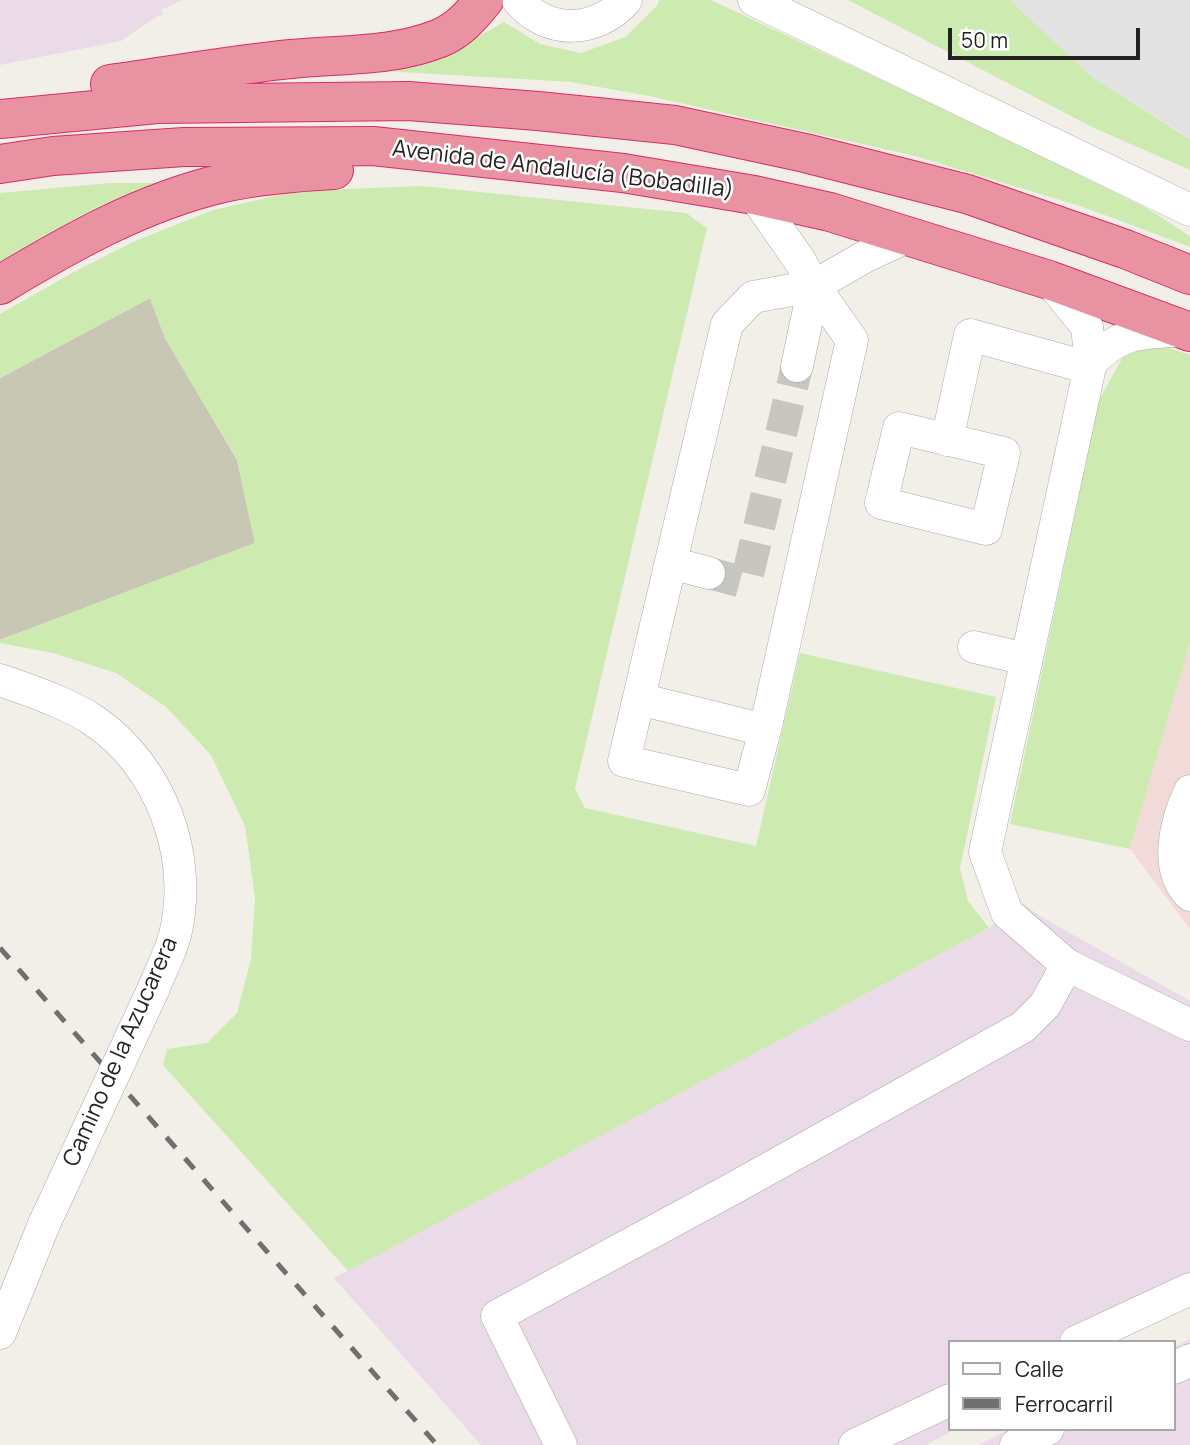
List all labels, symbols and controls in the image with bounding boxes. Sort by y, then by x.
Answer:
scale bar [952,14,1144,58]
text: 50 m [961,26,1008,54]
street label: Avenida de Andalucía (Bobadilla) [391,135,735,205]
street label: Camino de la Azucarera [58,933,184,1171]
legend [948,1340,1176,1431]
text: Calle [1015,1355,1064,1383]
text: Ferrocarril [1015,1390,1113,1418]

